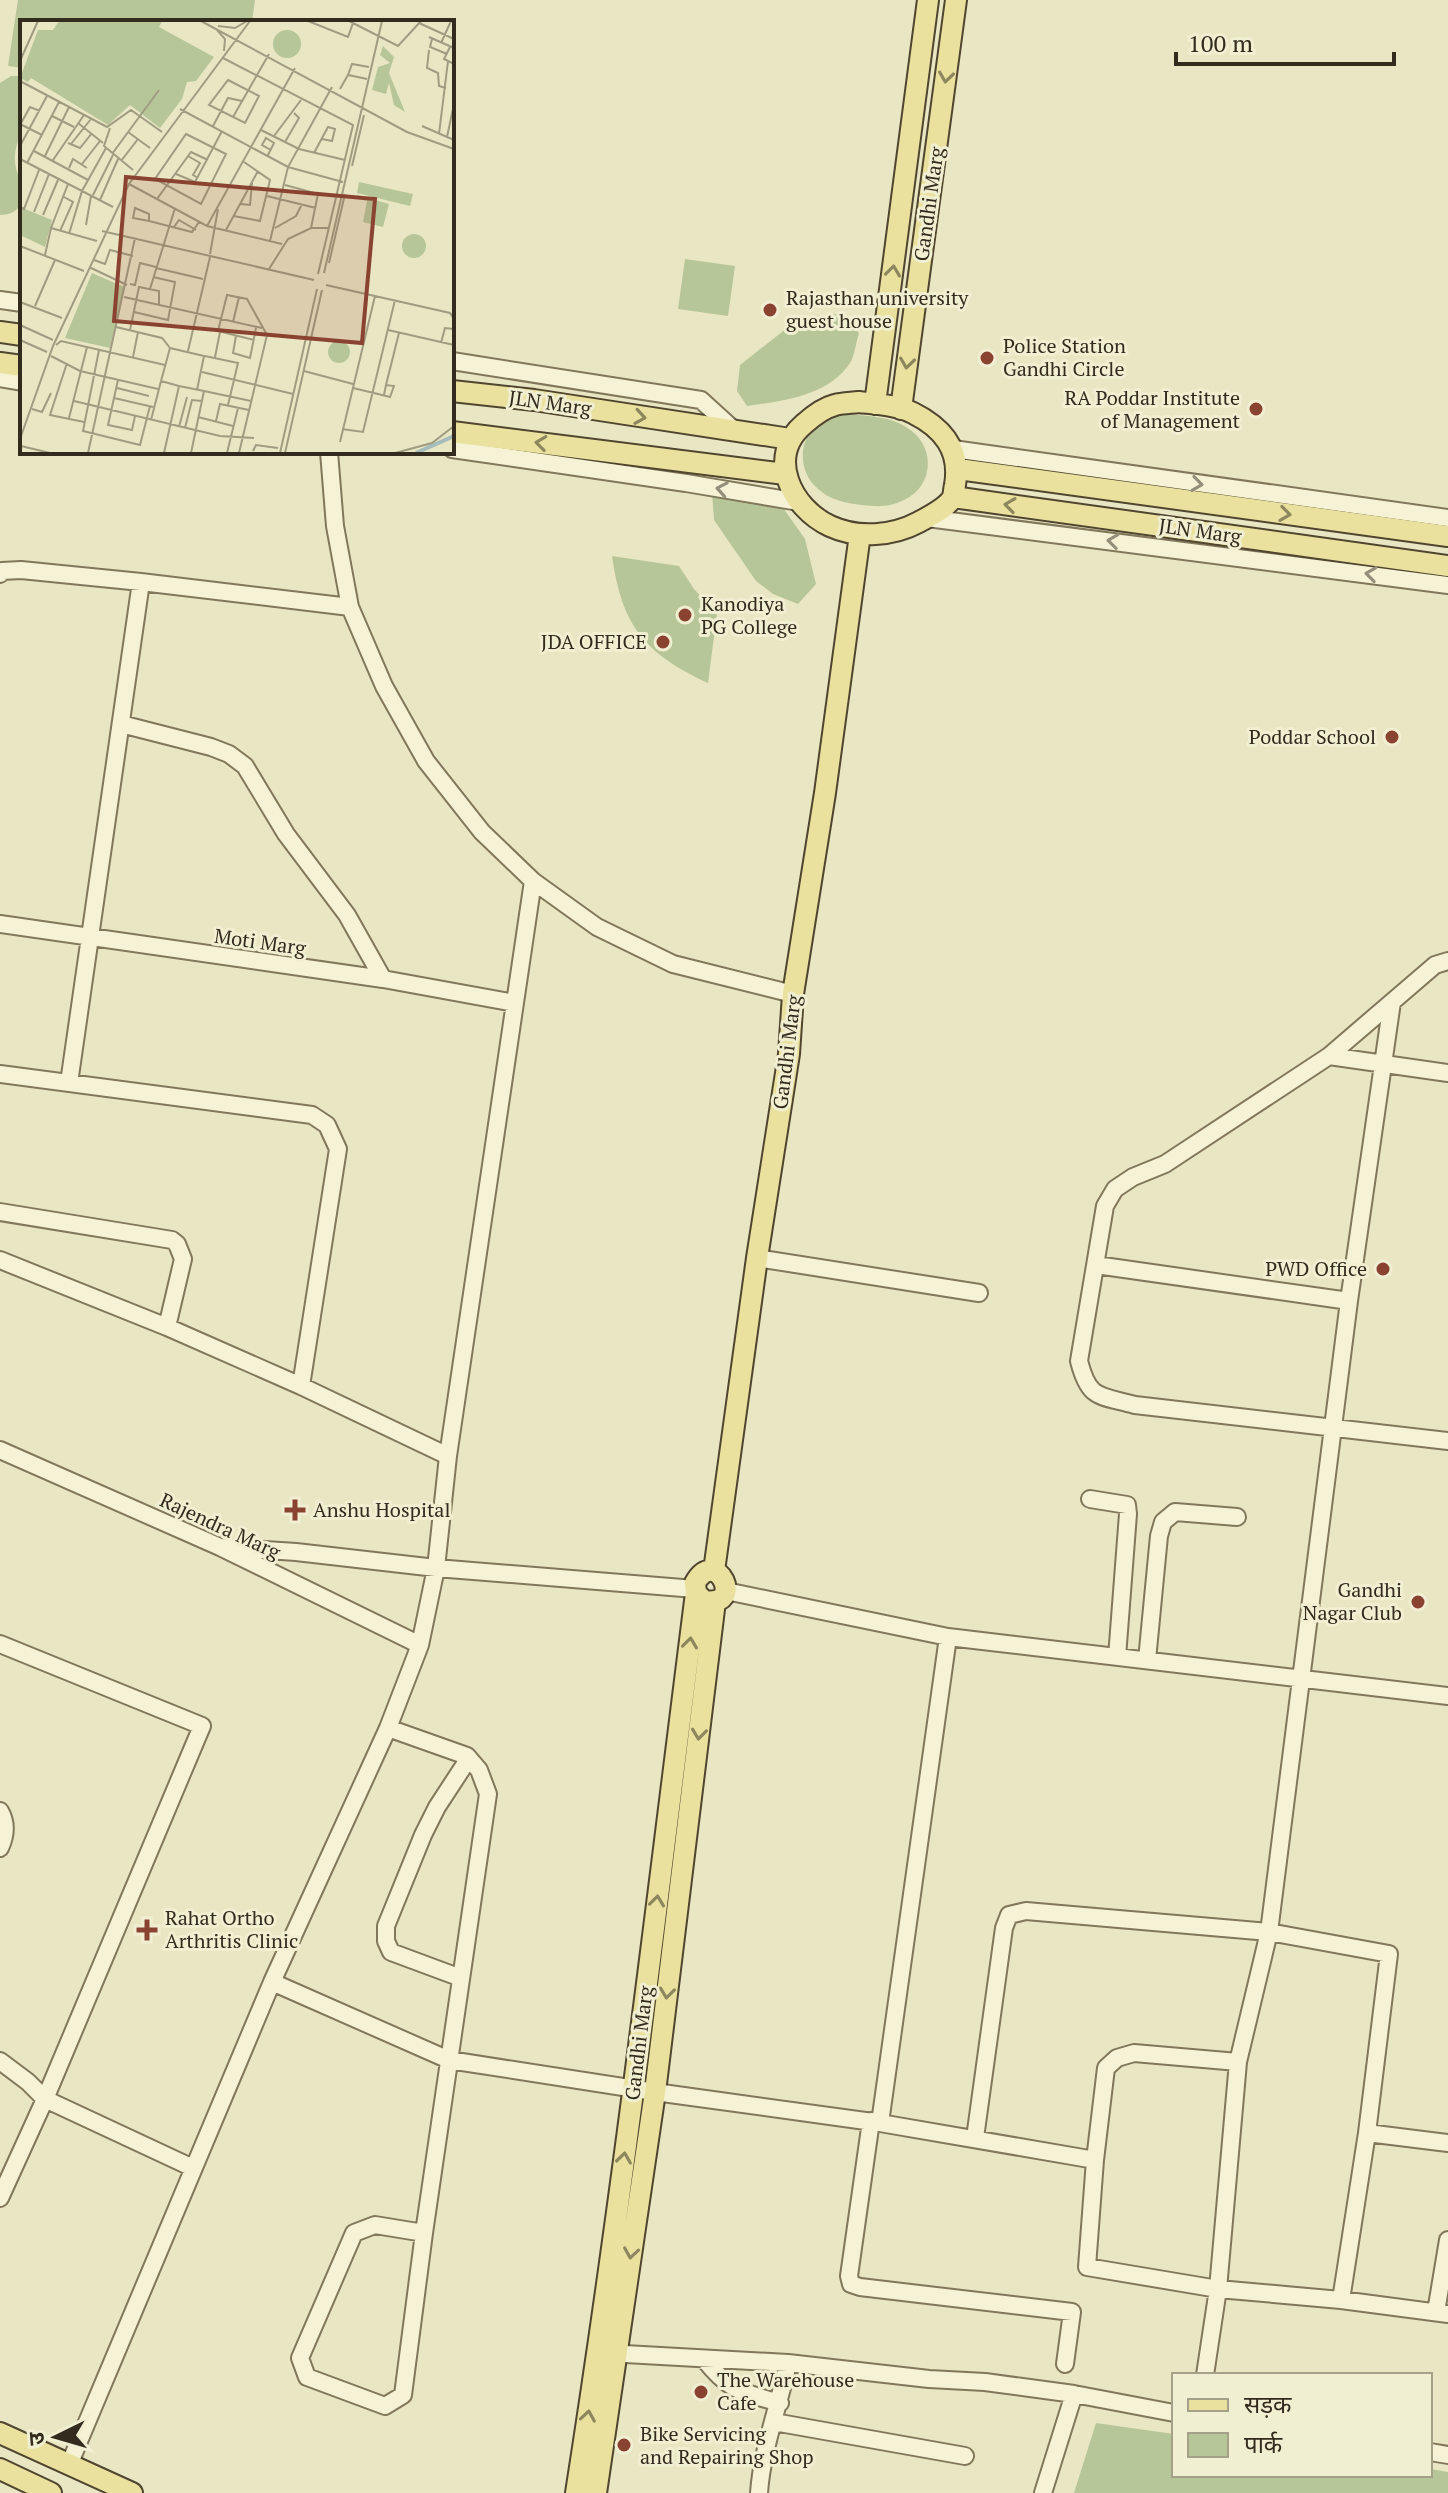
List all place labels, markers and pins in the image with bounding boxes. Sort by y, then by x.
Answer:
place label: Rajasthan university guest house [786,284,969,334]
marker: Rajasthan university guest house [761,301,779,319]
place label: Police Station Gandhi Circle [1003,332,1126,382]
marker: Police Station Gandhi Circle [978,349,996,367]
place label: RA Poddar Institute of Management [1065,384,1241,434]
marker: RA Poddar Institute of Management [1247,400,1265,418]
place label: Kanodiya PG College [701,590,797,640]
marker: Kanodiya PG College [676,606,694,624]
place label: JDA OFFICE [541,628,647,655]
marker: JDA OFFICE [654,633,672,651]
place label: Poddar School [1249,723,1376,750]
marker: Poddar School [1383,728,1401,746]
place label: PWD Office [1265,1255,1367,1282]
marker: PWD Office [1374,1260,1392,1278]
place label: Anshu Hospital [313,1496,450,1523]
marker: Anshu Hospital [284,1499,306,1521]
place label: Gandhi Nagar Club [1303,1576,1402,1626]
marker: Gandhi Nagar Club [1409,1593,1427,1611]
place label: Rahat Ortho Arthritis Clinic [165,1904,298,1954]
marker: Rahat Ortho Arthritis Clinic [136,1919,158,1941]
place label: The Warehouse Cafe [717,2366,854,2416]
marker: The Warehouse Cafe [692,2383,710,2401]
place label: Bike Servicing and Repairing Shop [640,2420,814,2470]
marker: Bike Servicing and Repairing Shop [615,2436,633,2454]

